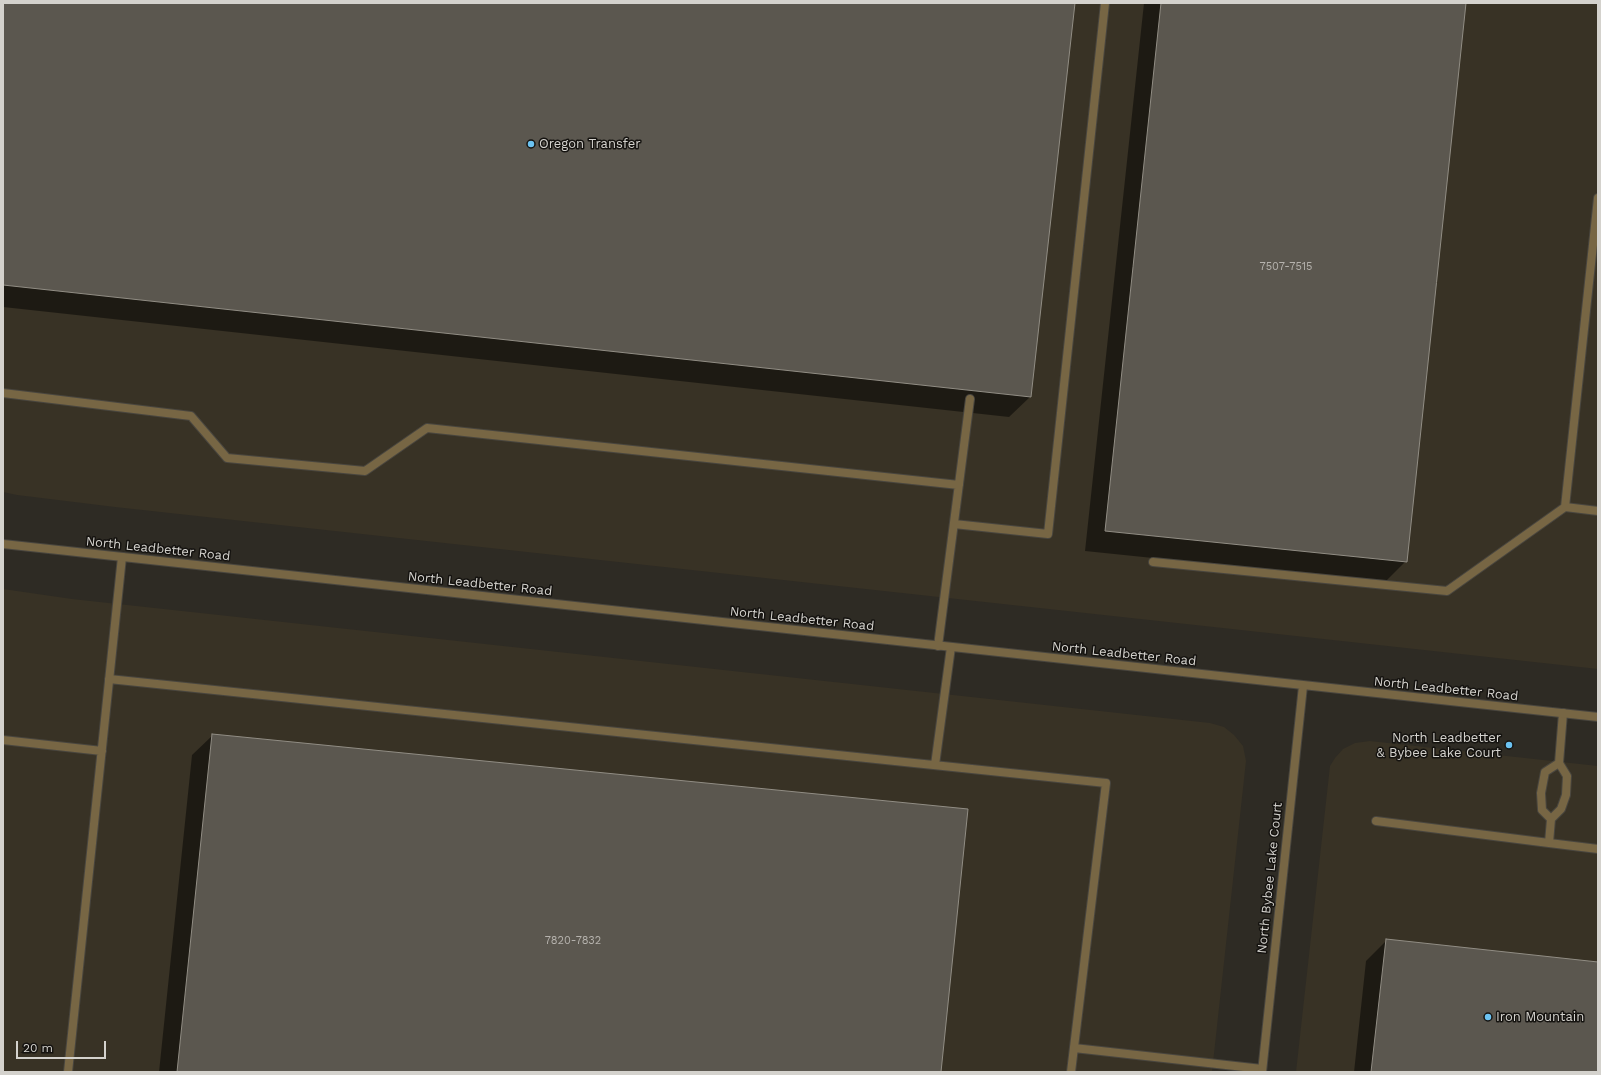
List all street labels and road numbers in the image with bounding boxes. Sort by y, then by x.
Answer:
street label: North Leadbetter Road [85,534,231,564]
street label: North Leadbetter Road [407,569,553,599]
street label: North Leadbetter Road [729,604,875,634]
street label: North Leadbetter Road [1051,639,1197,669]
street label: North Leadbetter Road [1373,674,1519,704]
street label: North Bybee Lake Court [1254,802,1286,954]

